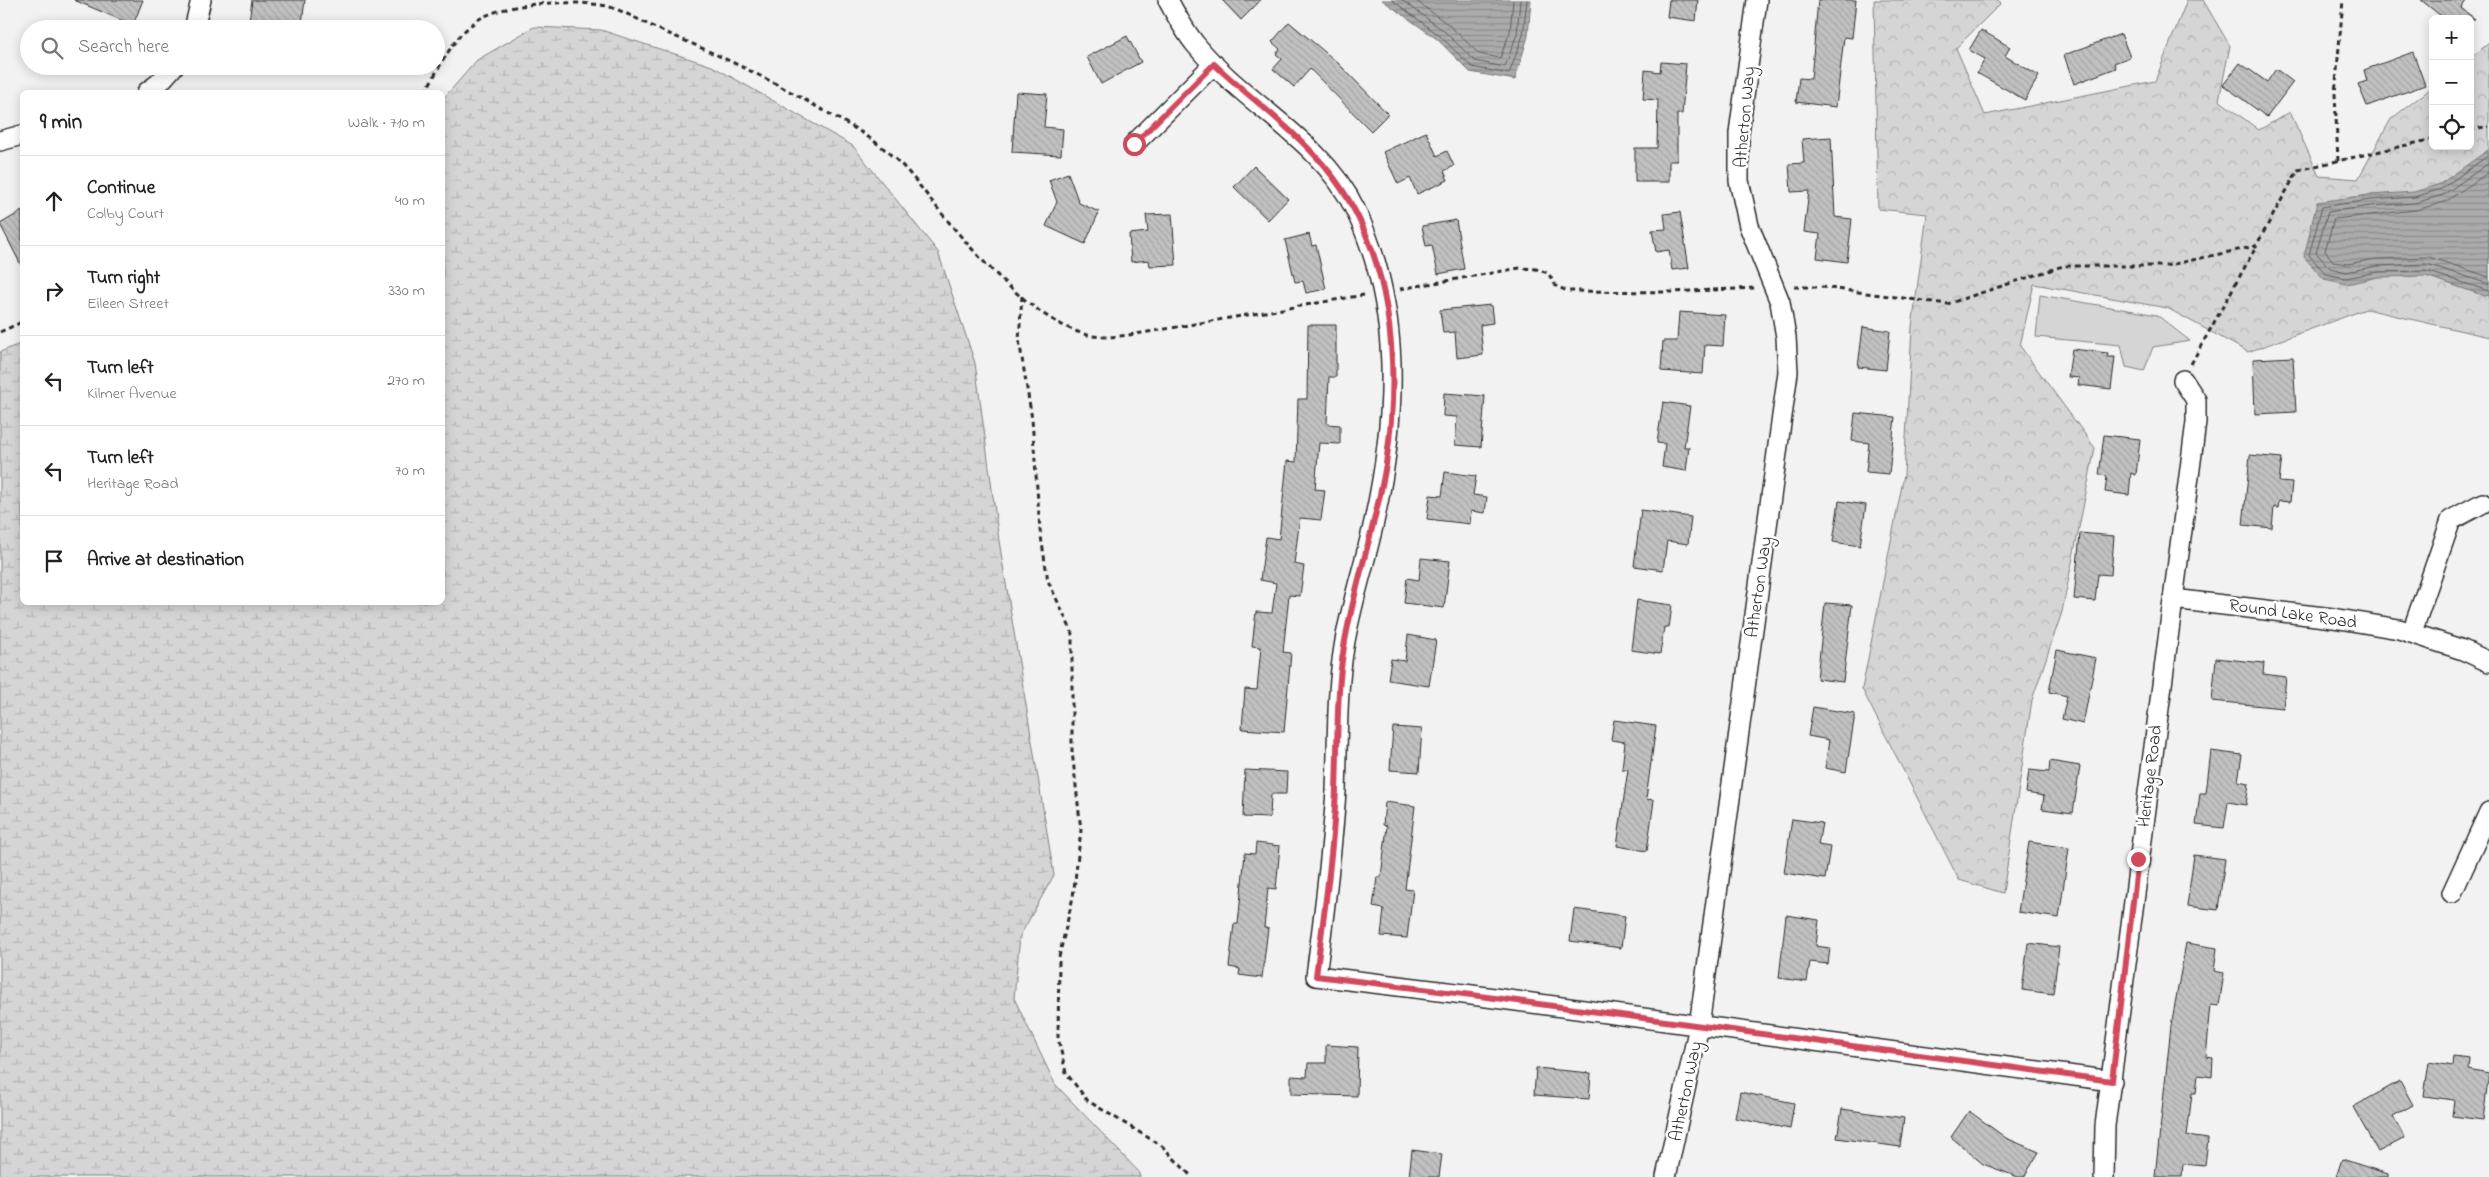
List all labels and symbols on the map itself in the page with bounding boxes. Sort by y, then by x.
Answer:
street label: Atherton Way [1729,65,1763,169]
route start [1123,133,1146,156]
street label: Atherton Way [1740,535,1780,639]
street label: Round Lake Road [2227,593,2358,637]
street label: Heritage Road [2132,724,2171,829]
route end [2127,848,2150,871]
street label: Atherton Way [1664,1039,1710,1144]

